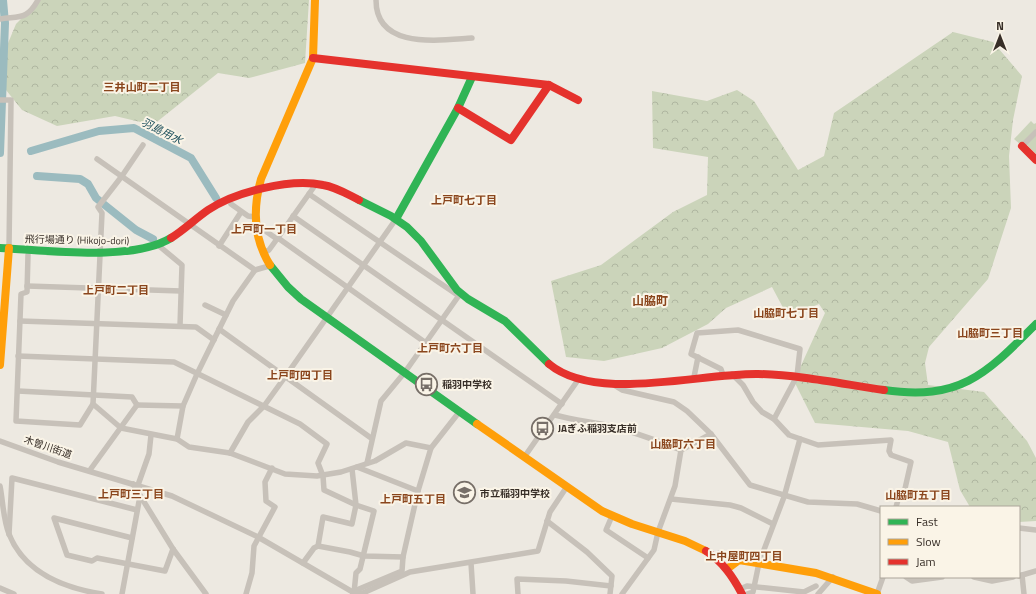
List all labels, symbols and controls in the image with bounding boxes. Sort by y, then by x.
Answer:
north arrow [980,16,1020,56]
text: N [996,18,1004,34]
district label: 三井山町二丁目 [104,79,181,95]
water label: 羽島用水 [139,114,186,149]
district label: 上戸町七丁目 [431,192,497,208]
district label: 上戸町一丁目 [231,221,297,237]
street label: 飛行場通り (Hikojo-dori) [25,232,130,248]
district label: 上戸町二丁目 [83,282,149,298]
district label: 山脇町 [632,291,668,310]
district label: 山脇町七丁目 [753,305,819,321]
district label: 山脇町三丁目 [957,325,1023,341]
district label: 上戸町六丁目 [417,340,483,356]
district label: 上戸町四丁目 [267,367,333,383]
bus stop icon: 稲羽中学校 [414,371,440,397]
place label: 稲羽中学校 [442,377,492,392]
bus stop icon: JAぎふ稲羽支店前 [529,415,555,441]
place label: JAぎふ稲羽支店前 [558,421,637,436]
street label: 木曽川街道 [22,432,74,462]
district label: 山脇町六丁目 [650,436,716,452]
school or university icon: 市立稲羽中学校 [452,480,478,506]
district label: 上戸町三丁目 [98,486,164,502]
place label: 市立稲羽中学校 [480,486,550,501]
district label: 山脇町五丁目 [885,487,951,503]
district label: 上戸町五丁目 [380,491,446,507]
legend [880,506,1020,578]
text: Fast [916,512,939,531]
text: Slow [916,532,941,551]
district label: 上中屋町四丁目 [706,548,783,564]
text: Jam [916,552,936,571]

